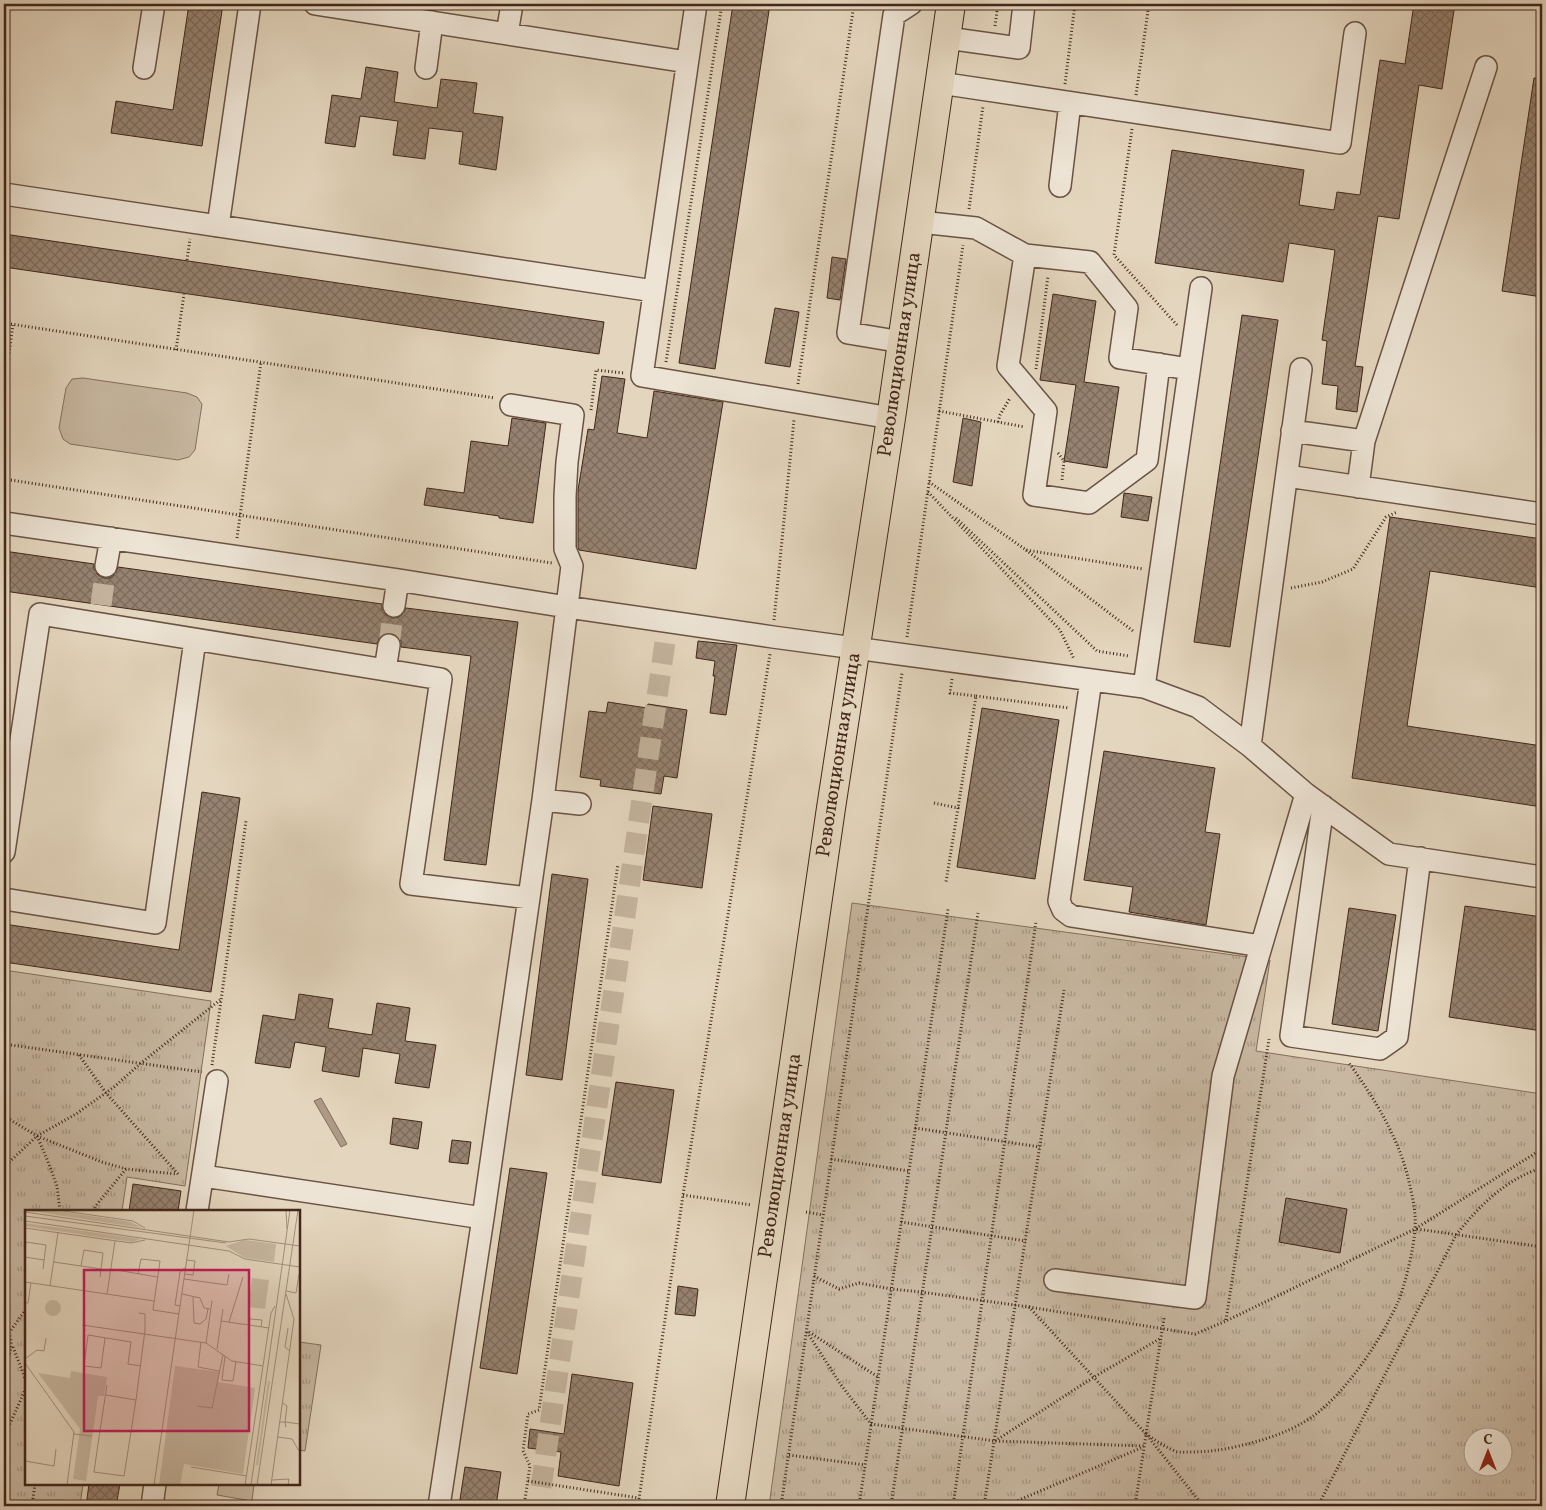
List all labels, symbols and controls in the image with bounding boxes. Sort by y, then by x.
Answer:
street label: Революционная улица [871,250,929,459]
street label: Революционная улица [810,651,869,859]
street label: Революционная улица [752,1051,809,1260]
inset map [25,1210,300,1485]
north arrow [1464,1428,1514,1478]
text: С [1483,1431,1493,1450]

